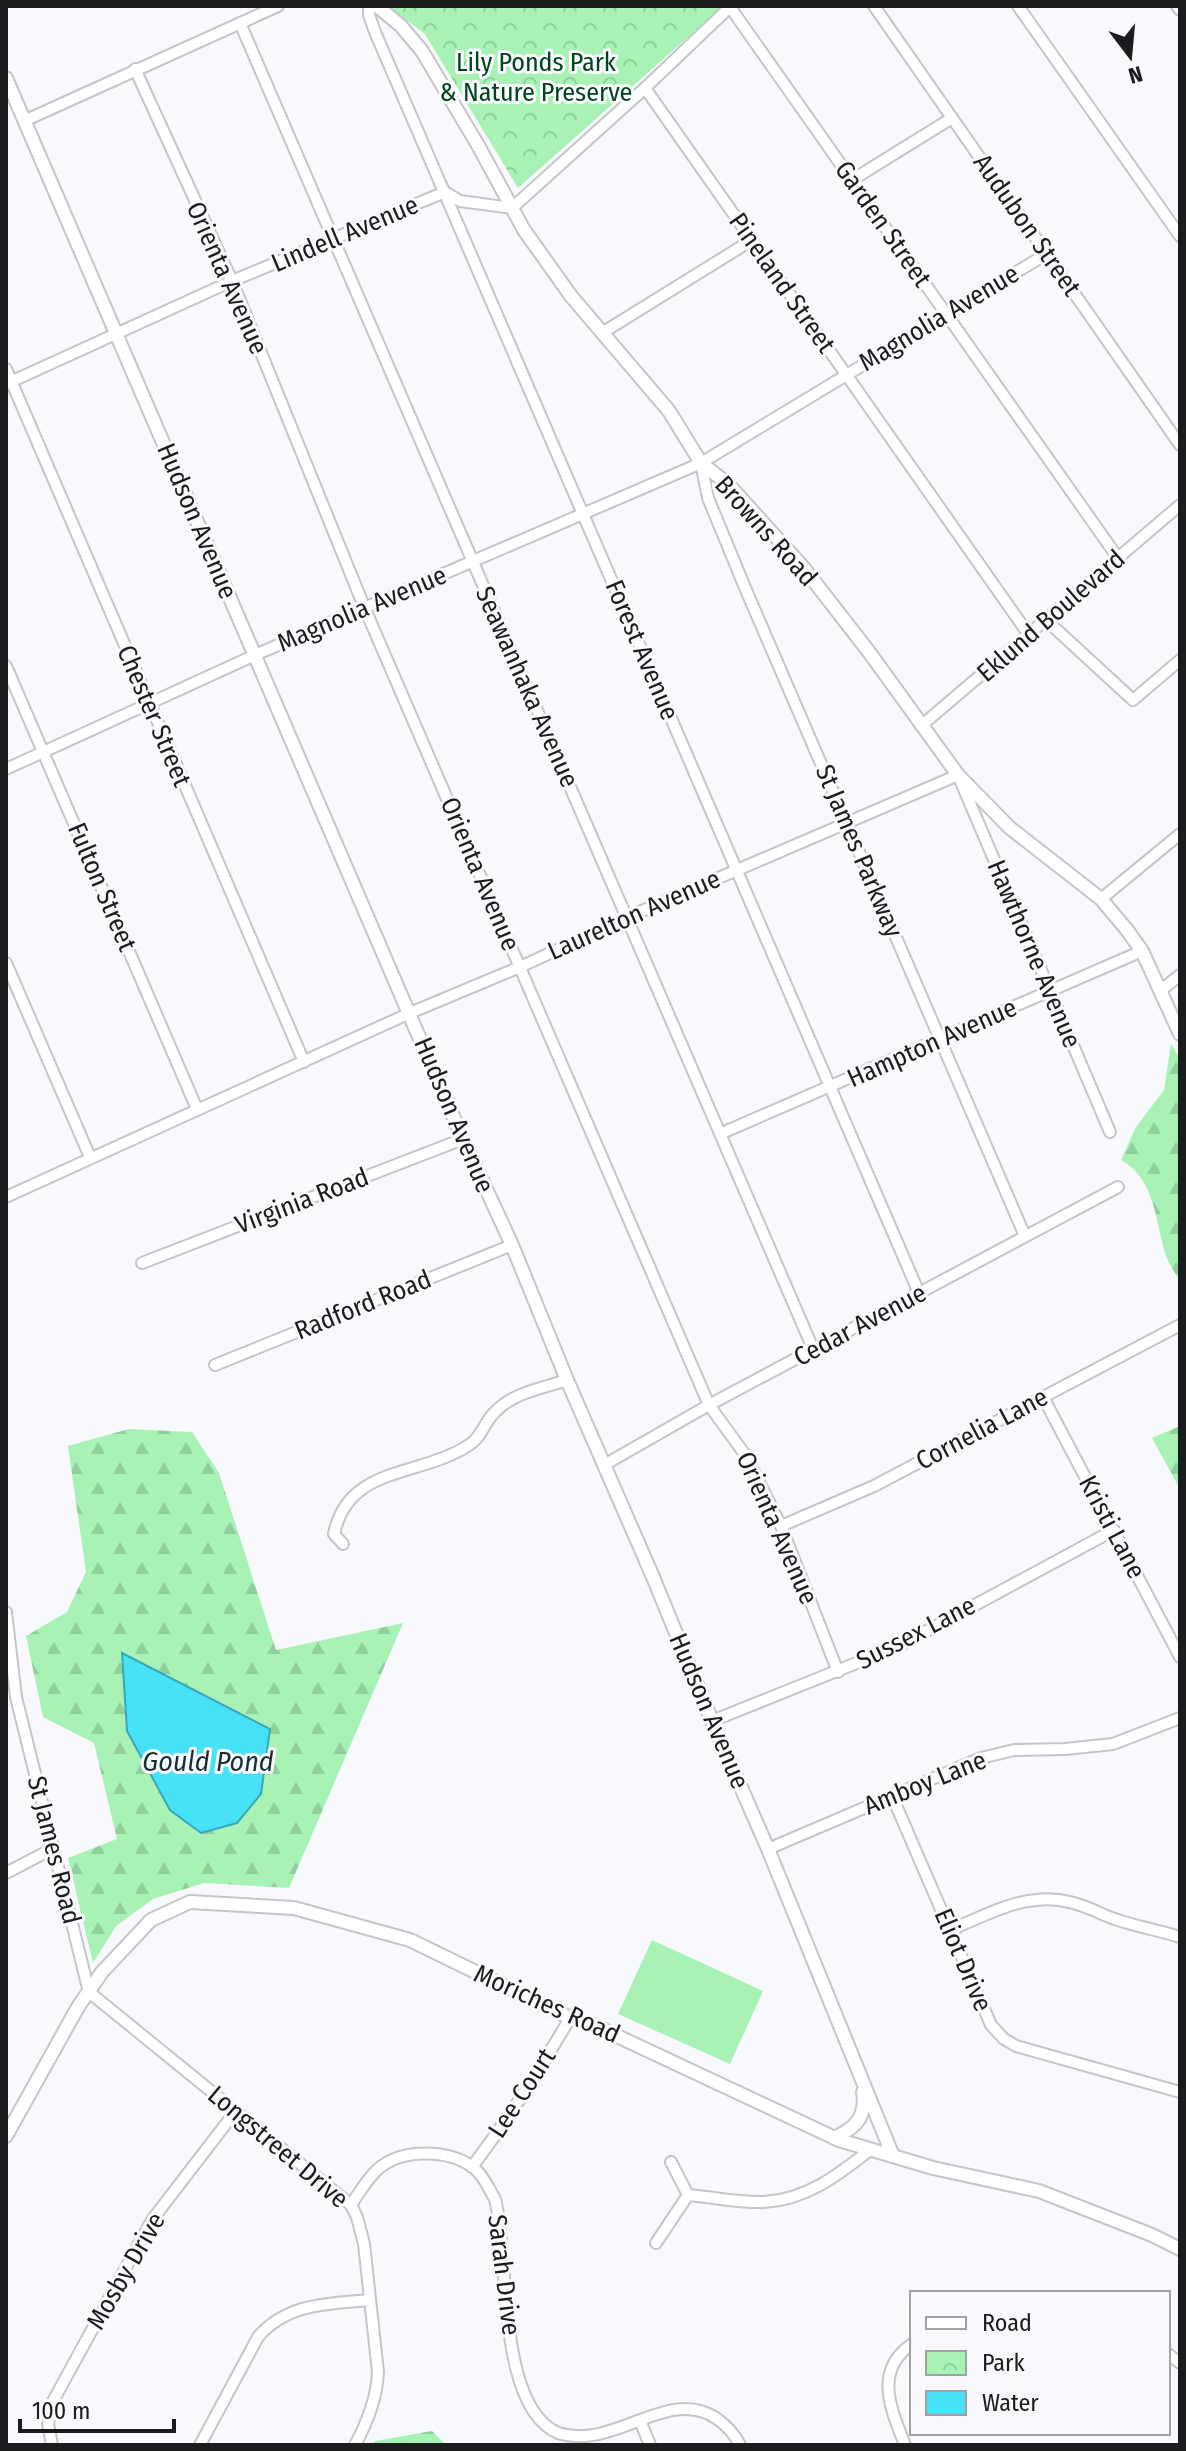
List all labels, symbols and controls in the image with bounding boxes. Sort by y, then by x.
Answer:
north arrow [1090,16,1170,96]
park label: Lily Ponds Park & Nature Preserve [440,47,632,108]
text: N [1125,60,1145,90]
street label: Audubon Street [967,148,1088,302]
street label: Garden Street [828,155,938,293]
street label: Lindell Avenue [267,189,423,279]
street label: Orienta Avenue [180,197,274,359]
street label: Pineland Street [722,207,842,359]
street label: Magnolia Avenue [853,258,1025,378]
street label: Hudson Avenue [150,439,244,603]
street label: Browns Road [708,469,824,593]
street label: Eklund Boulevard [971,543,1131,689]
street label: Magnolia Avenue [273,559,451,659]
street label: Forest Avenue [599,575,685,725]
street label: Seawanhaka Avenue [469,582,585,792]
street label: Chester Street [110,641,198,792]
street label: St James Parkway [809,760,909,942]
street label: Orienta Avenue [434,793,526,955]
street label: Fulton Street [61,818,143,956]
street label: Hawthorne Avenue [980,855,1088,1053]
street label: Laurelton Avenue [543,863,725,967]
street label: Hampton Avenue [843,992,1021,1094]
street label: Hudson Avenue [407,1033,501,1197]
street label: Virginia Road [231,1161,373,1241]
street label: Radford Road [290,1264,436,1346]
street label: Cedar Avenue [788,1277,932,1373]
street label: Cornelia Lane [911,1381,1053,1477]
street label: Orienta Avenue [730,1447,824,1609]
street label: Kristi Lane [1072,1470,1152,1584]
street label: Sussex Lane [851,1590,981,1676]
street label: Hudson Avenue [662,1629,756,1793]
street label: Amboy Lane [859,1744,991,1822]
water label: Gould Pond [142,1745,274,1778]
street label: St James Road [21,1773,87,1927]
street label: Eliot Drive [927,1904,999,2016]
street label: Moriches Road [469,1958,625,2050]
street label: Lee Court [482,2042,563,2143]
street label: Longstreet Drive [202,2079,354,2215]
street label: Mosby Drive [80,2207,172,2335]
street label: Sarah Drive [481,2213,527,2337]
legend [910,2291,1170,2435]
text: Road [982,2309,1032,2337]
text: Park [982,2349,1025,2377]
scale bar [20,2383,174,2433]
text: Water [982,2389,1039,2417]
text: 100 m [32,2397,90,2425]

